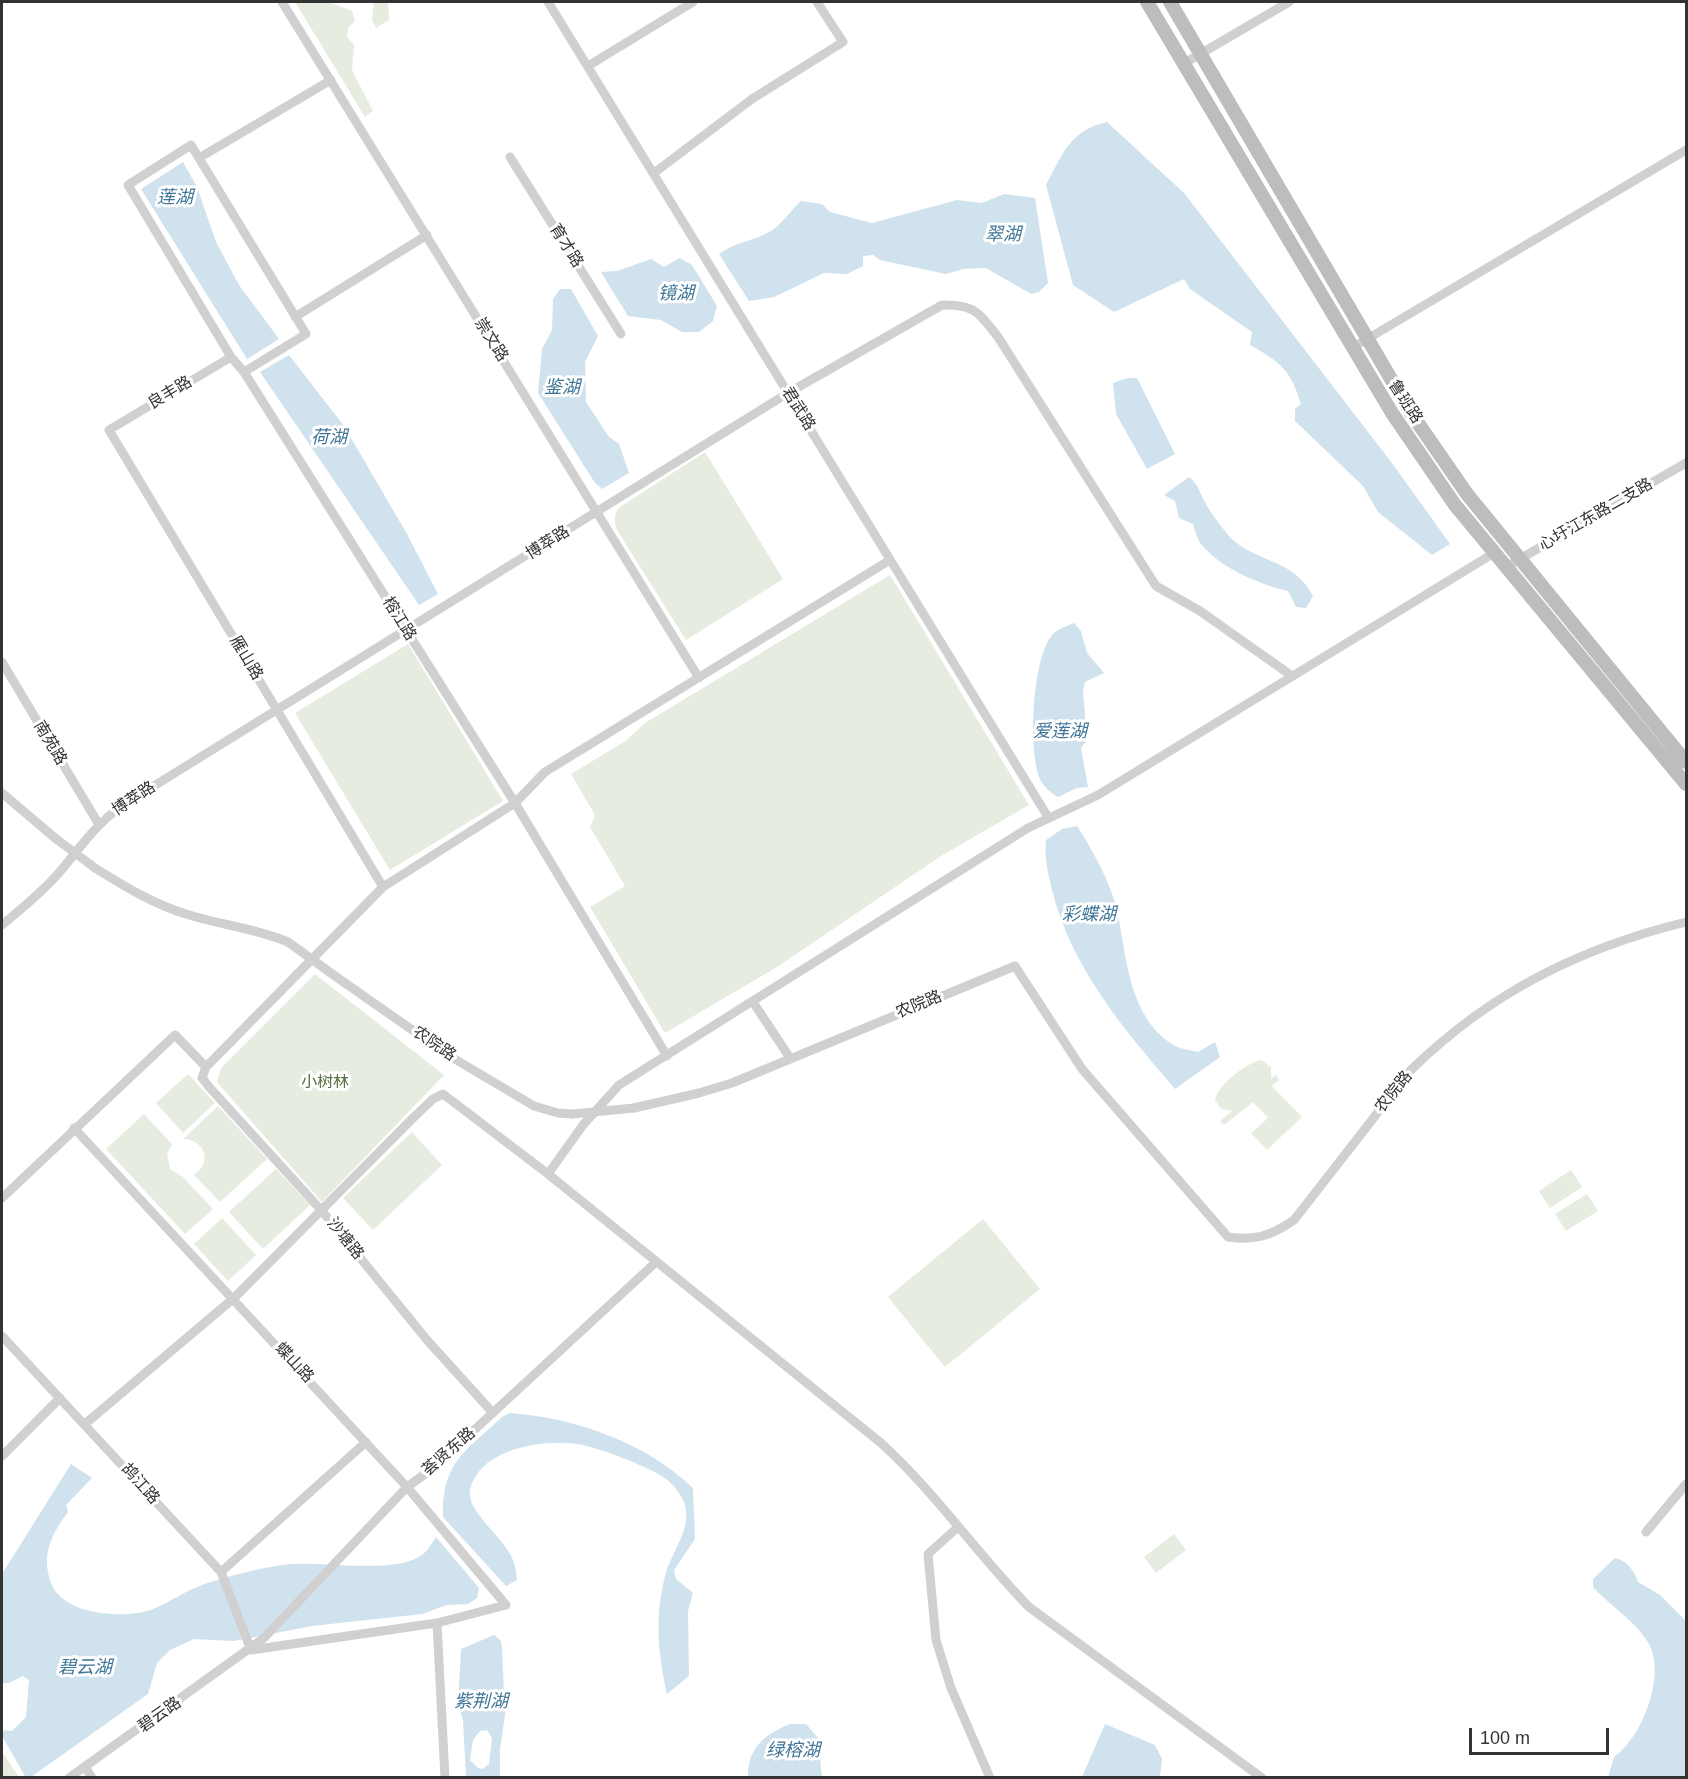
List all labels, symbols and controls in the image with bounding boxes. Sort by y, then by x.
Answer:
water label: 莲湖 [157,187,193,209]
street label: 育才路 [545,221,587,271]
water label: 翠湖 [985,224,1021,246]
water label: 镜湖 [658,283,694,305]
street label: 崇文路 [470,315,512,365]
street label: 良丰路 [144,372,196,414]
water label: 鉴湖 [544,377,580,399]
street label: 鲁班路 [1384,377,1426,427]
street label: 君武路 [777,384,819,434]
water label: 荷湖 [311,427,347,449]
street label: 心圩江东路二支路 [1536,475,1656,555]
street label: 博萃路 [523,522,573,564]
street label: 榕江路 [378,594,420,644]
street label: 雁山路 [225,632,267,684]
street label: 南苑路 [29,717,71,769]
water label: 爱莲湖 [1033,721,1087,743]
street label: 博萃路 [109,778,159,820]
water label: 彩蝶湖 [1062,904,1116,926]
street label: 农院路 [893,987,945,1023]
street label: 农院路 [409,1023,459,1065]
street label: 农院路 [1371,1067,1417,1117]
park label: 小树林 [301,1073,349,1093]
street label: 沙塘路 [322,1214,368,1264]
street label: 蝶山路 [271,1339,317,1387]
street label: 荟贤东路 [419,1424,479,1480]
street label: 鸪江路 [117,1460,163,1508]
water label: 碧云湖 [58,1657,112,1679]
water label: 紫荆湖 [454,1691,508,1713]
street label: 碧云路 [135,1693,185,1737]
scale bar [1472,1716,1612,1754]
text: 100 m [1480,1728,1530,1748]
water label: 绿榕湖 [766,1740,820,1762]

